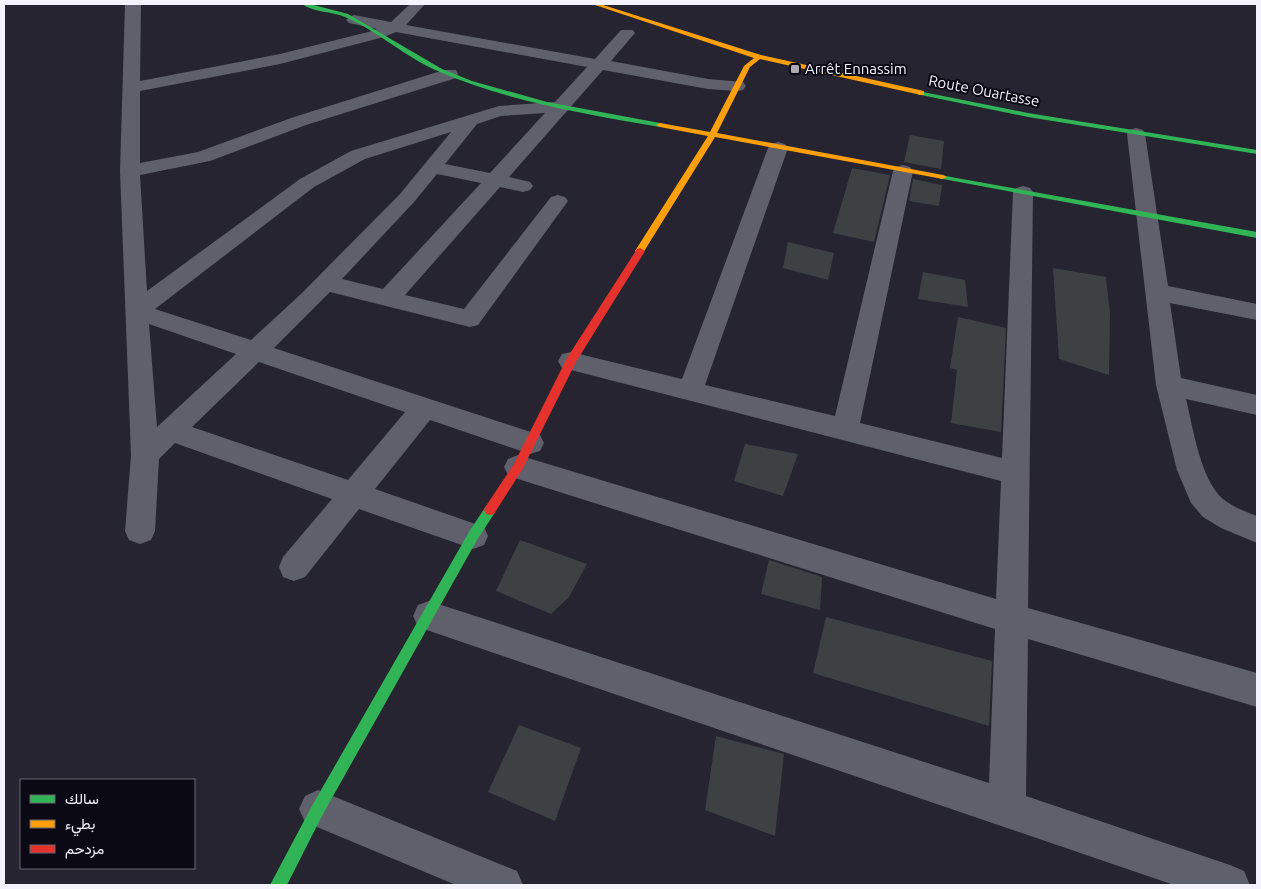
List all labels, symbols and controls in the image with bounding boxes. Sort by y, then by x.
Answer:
place label: Arrêt Ennassim [805,60,907,77]
marker: Arrêt Ennassim [789,63,801,75]
street label: Route Ouartasse [927,71,1041,110]
legend [20,779,195,869]
text: سالك [65,790,99,807]
text: بطيء [65,815,95,837]
text: مزدحم [65,840,104,859]

